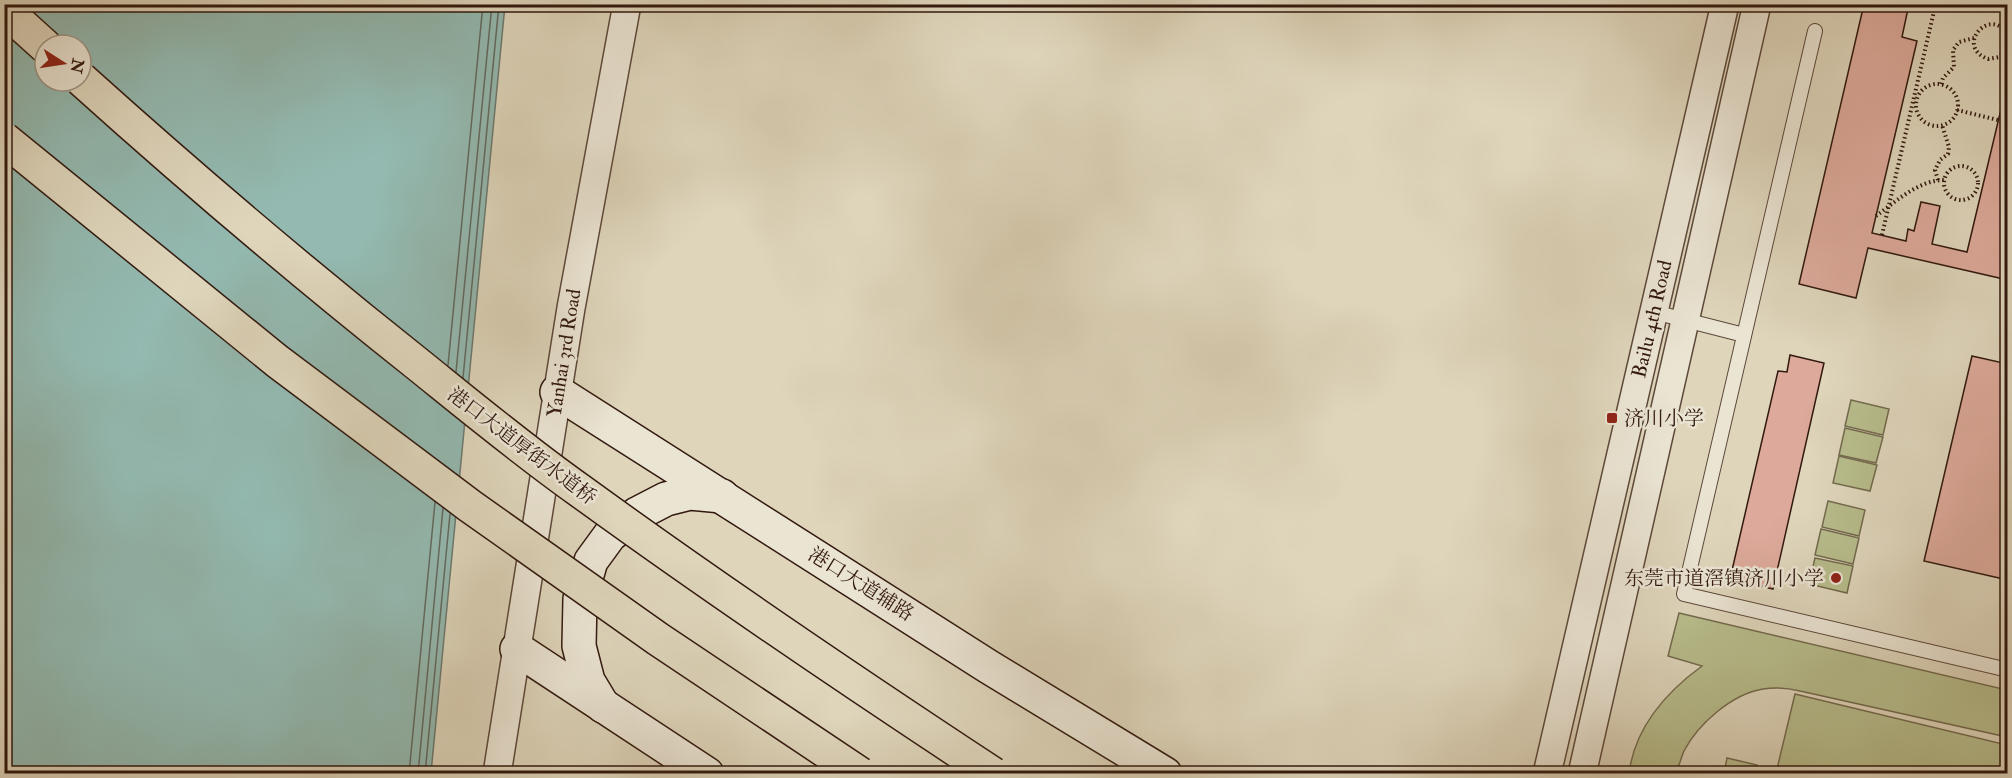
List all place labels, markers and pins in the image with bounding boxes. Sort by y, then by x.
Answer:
place label: 济川小学 [1624,406,1704,431]
marker: 济川小学 [1605,411,1619,425]
place label: 东莞市道滘镇济川小学 [1624,566,1824,591]
marker: 东莞市道滘镇济川小学 [1829,571,1843,585]

